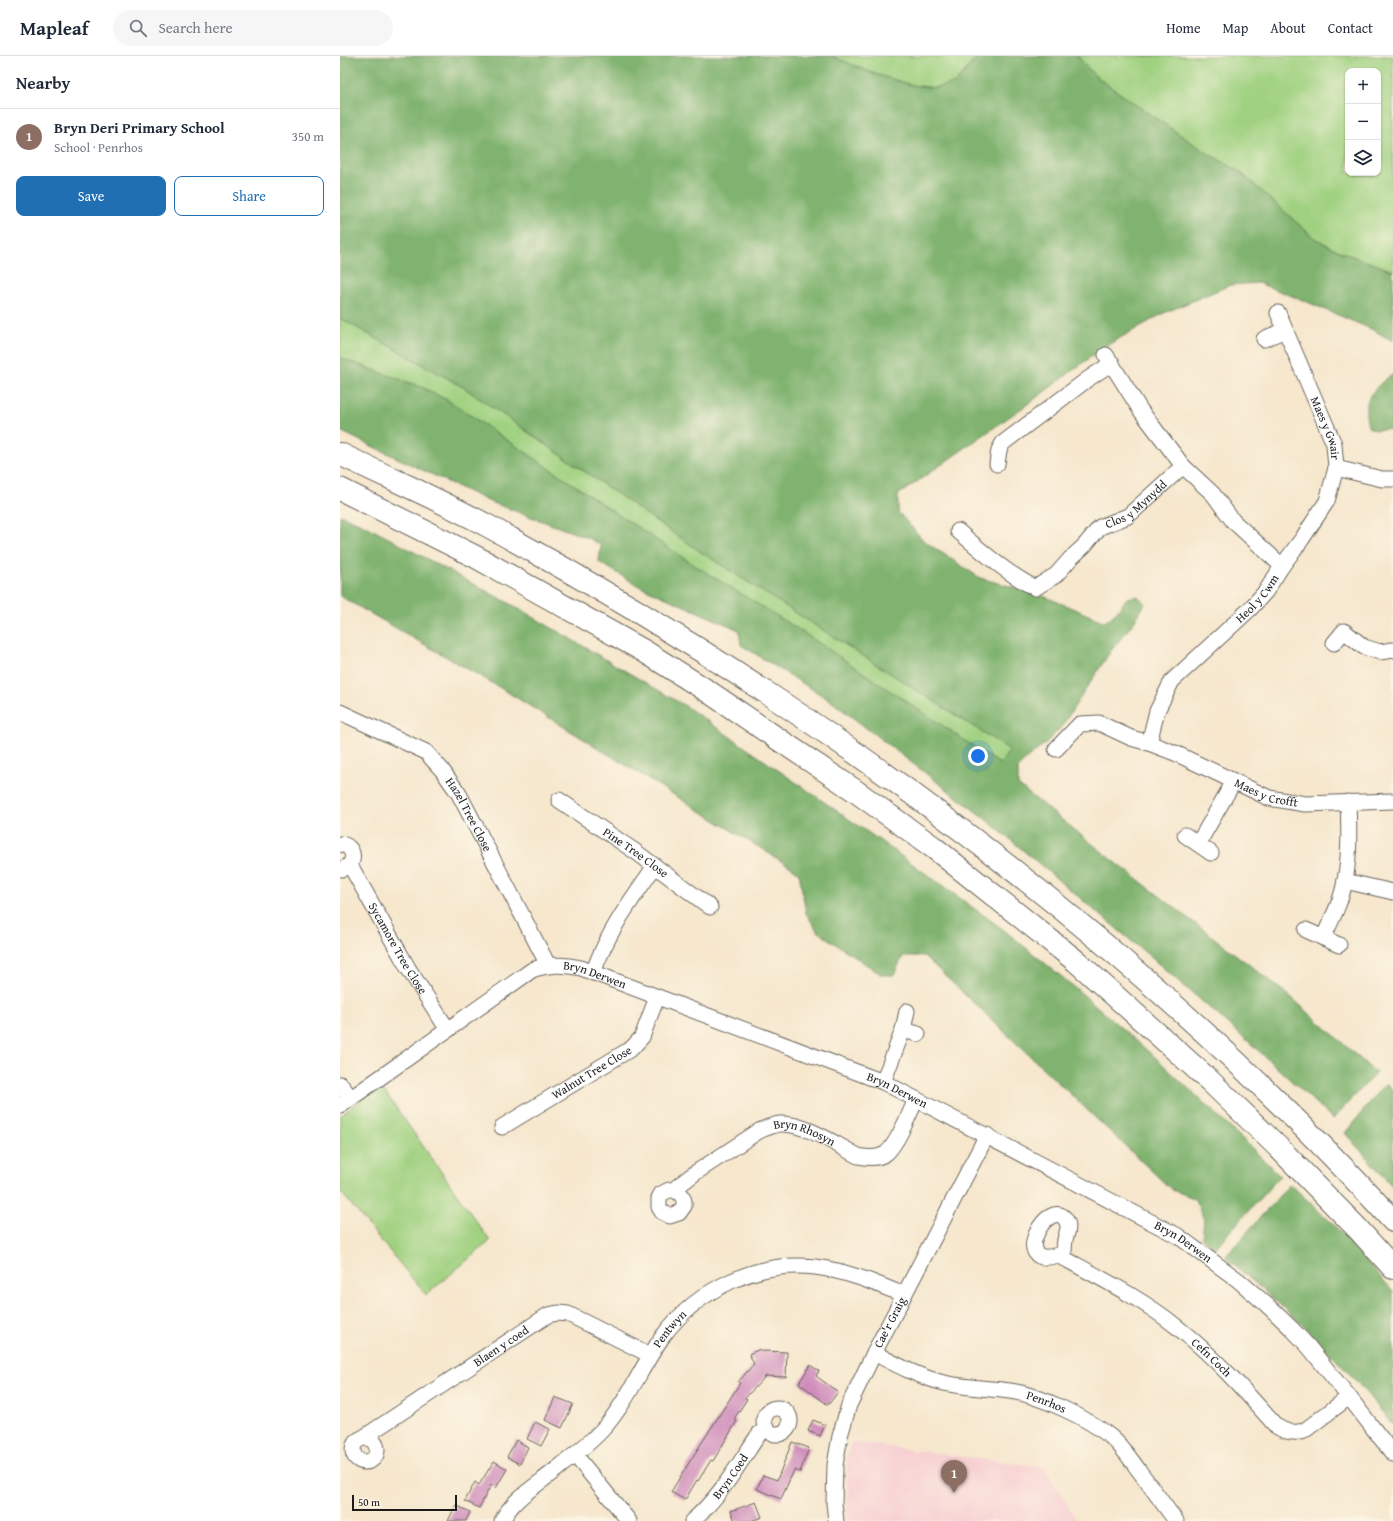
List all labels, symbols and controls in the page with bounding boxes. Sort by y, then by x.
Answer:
search box [113,10,393,46]
text: Mapleaf [20,14,89,42]
icon: search [127,17,149,39]
text: Search here [159,17,233,38]
text: Home [1166,18,1201,38]
text: Map [1223,18,1248,38]
text: About [1270,18,1306,38]
text: Contact [1328,18,1373,38]
map controls [1345,68,1381,176]
button: + [1345,68,1381,104]
text: Nearby [16,70,70,95]
button: − [1345,104,1381,140]
text: Bryn Deri Primary School [54,117,225,138]
text: 1 [26,127,32,146]
text: 350 m [292,127,324,146]
text: School · Penrhos [54,138,143,157]
button: layers [1345,140,1381,176]
button: Save [16,176,166,216]
button: Share [174,176,324,216]
street label: Maes y Gwair [1307,394,1344,461]
street label: Clos y Mynydd [1103,475,1171,532]
street label: Heol y Cwm [1231,571,1283,626]
your location [968,746,988,766]
street label: Hazel Tree Close [442,774,497,855]
street label: Maes y Crofft [1232,774,1300,811]
street label: Pine Tree Close [600,823,673,882]
street label: Sycamore Tree Close [365,899,432,998]
street label: Bryn Derwen [563,956,629,992]
street label: Walnut Tree Close [548,1041,635,1103]
street label: Bryn Derwen [865,1068,931,1112]
street label: Bryn Rhosyn [772,1115,839,1150]
street label: Bryn Derwen [1152,1216,1216,1266]
street label: Cae'r Graig [869,1294,910,1351]
street label: Pentwyn [649,1306,690,1351]
street label: Blaen y coed [470,1321,532,1370]
street label: Cefn Coch [1188,1334,1236,1381]
street label: Penrhos [1025,1386,1070,1417]
street label: Bryn Coed [708,1450,752,1502]
pin: 1 [941,1460,967,1493]
scale bar [352,1493,457,1512]
text: 50 m [358,1494,380,1510]

